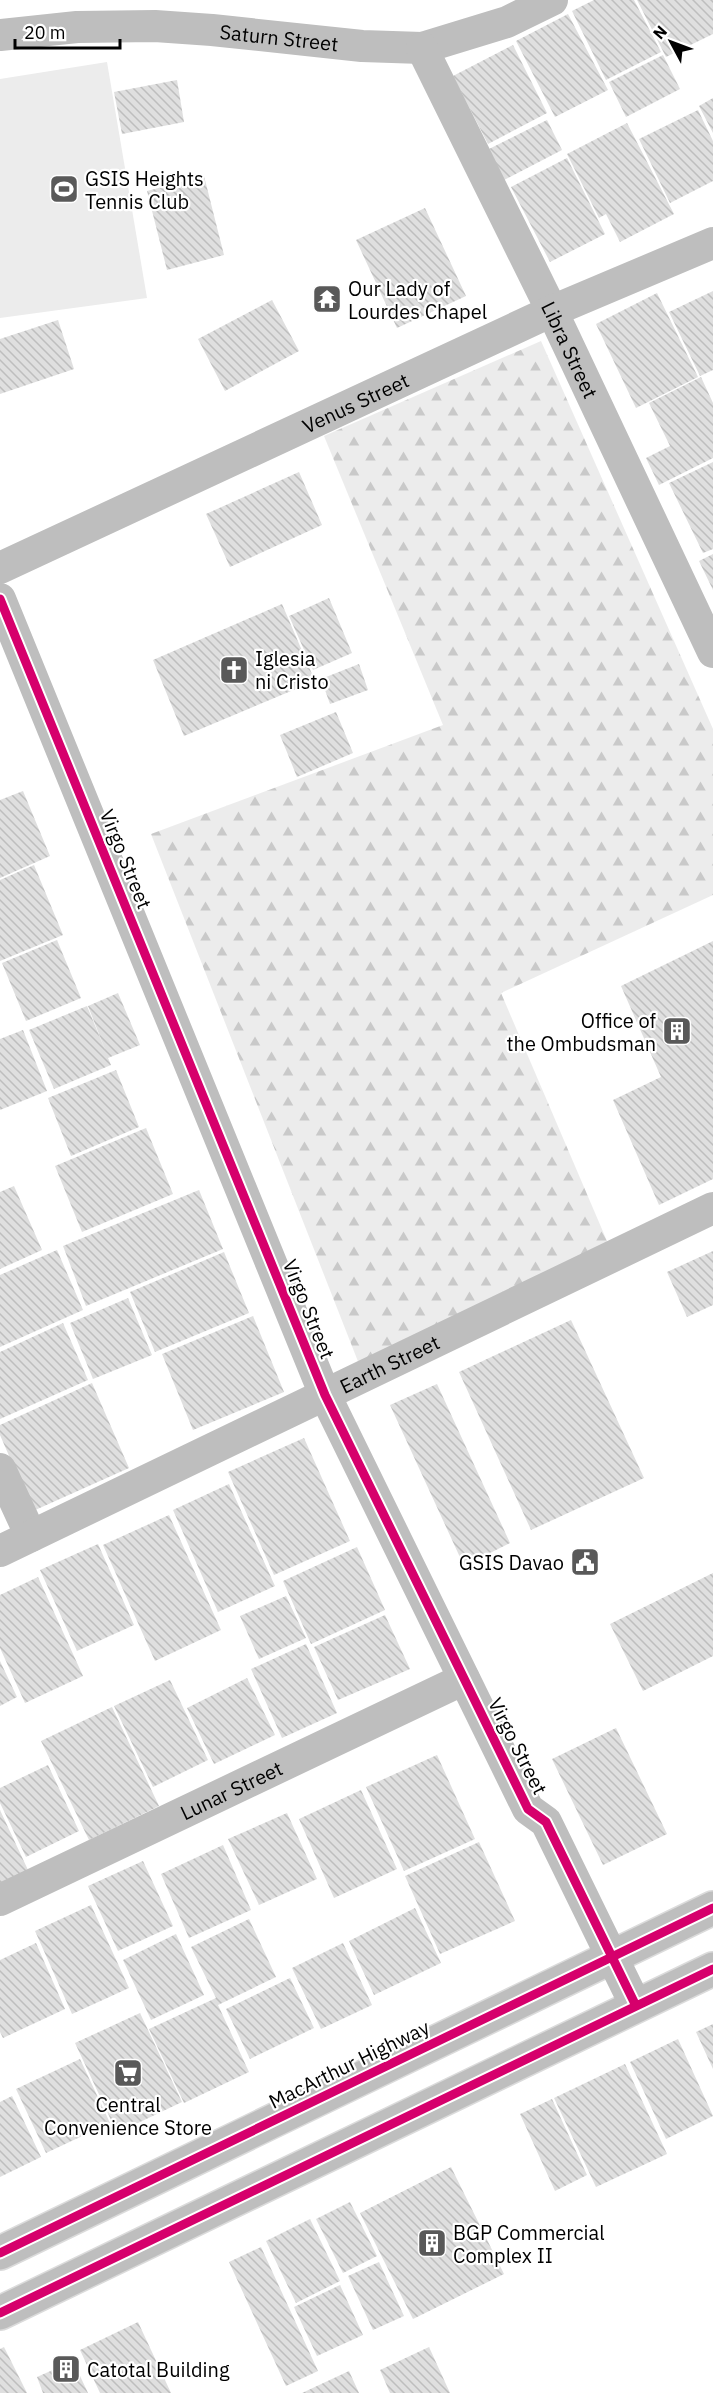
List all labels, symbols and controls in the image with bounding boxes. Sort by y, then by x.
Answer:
scale bar [15,12,120,50]
north arrow [641,12,701,72]
street label: Saturn Street [218,17,340,57]
text: 20 m [24,21,66,44]
text: N [648,21,671,43]
place label: GSIS Heights Tennis Club [85,165,204,215]
sports icon: GSIS Heights Tennis Club [48,173,80,205]
place label: Our Lady of Lourdes Chapel [348,275,487,325]
temple icon: Our Lady of Lourdes Chapel [311,283,343,315]
street label: Libra Street [536,297,605,402]
street label: Venus Street [298,366,413,439]
place label: Iglesia ni Cristo [255,645,329,695]
church icon: Iglesia ni Cristo [218,654,250,686]
street label: Virgo Street [94,805,158,913]
place label: Office of the Ombudsman [507,1007,657,1057]
building icon: Office of the Ombudsman [661,1015,693,1047]
street label: Virgo Street [277,1255,341,1363]
street label: Earth Street [335,1328,444,1399]
public building icon: GSIS Davao [569,1546,601,1578]
place label: GSIS Davao [459,1549,564,1576]
street label: Virgo Street [482,1693,554,1799]
street label: Lunar Street [176,1754,287,1826]
street label: MacArthur Highway [264,2013,434,2115]
supermarket icon: Central Convenience Store [112,2057,144,2089]
place label: Central Convenience Store [44,2091,212,2141]
place label: BGP Commercial Complex II [453,2219,605,2269]
building icon: BGP Commercial Complex II [416,2227,448,2259]
building icon: Catotal Building [50,2353,82,2385]
place label: Catotal Building [87,2356,230,2383]

